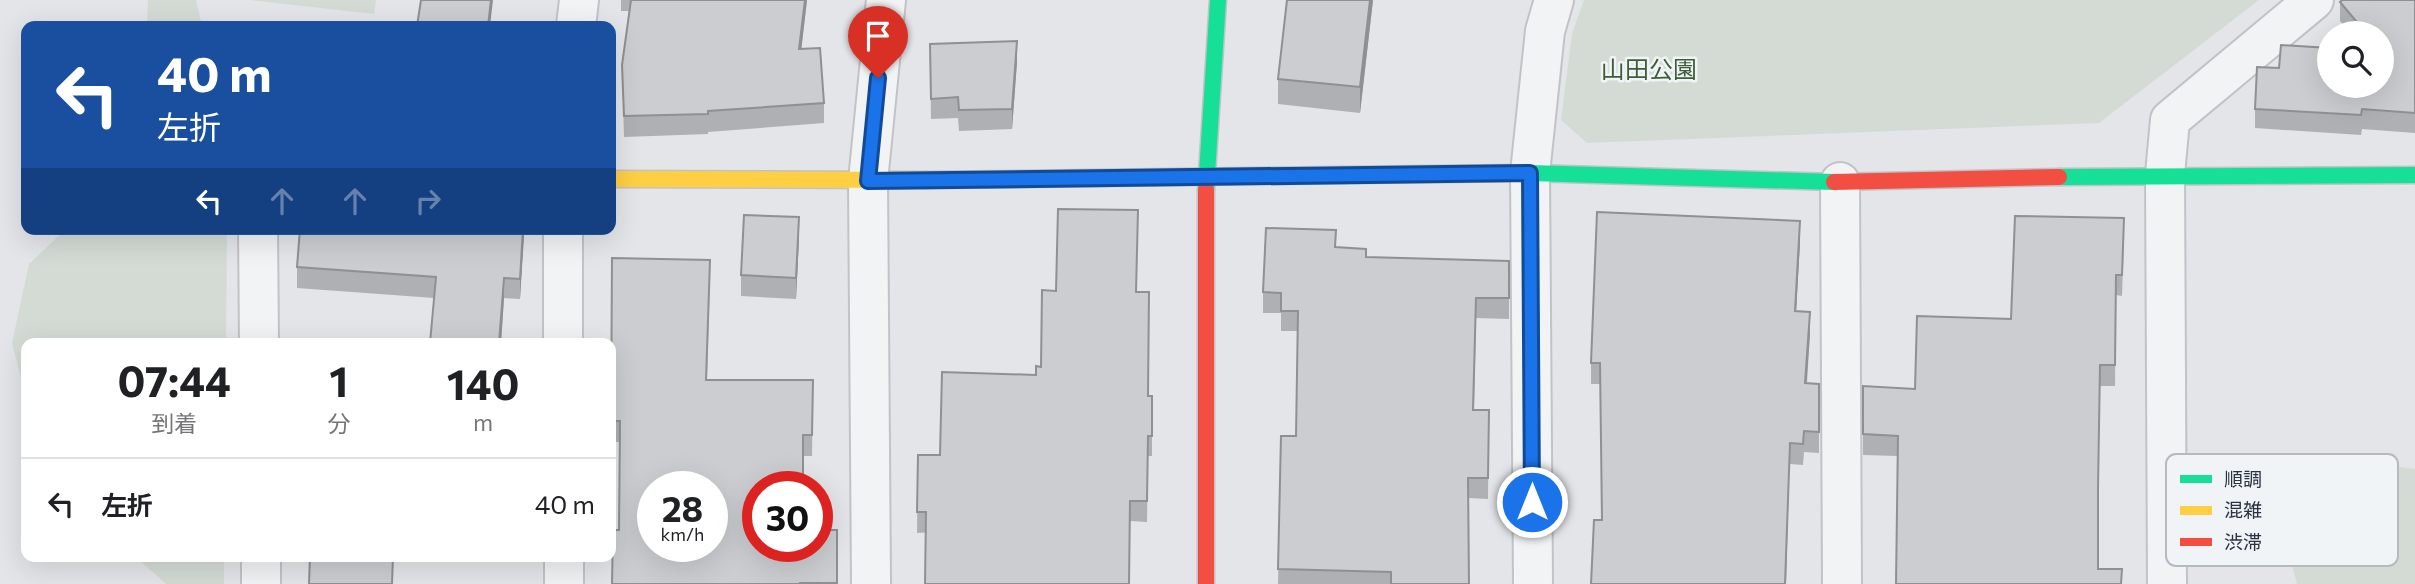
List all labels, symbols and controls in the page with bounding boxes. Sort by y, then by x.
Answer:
pin [848,6,908,78]
icon: arrive [859,17,897,55]
map controls [2317,21,2394,98]
button: search [2317,21,2394,98]
text: 40 m [157,42,272,102]
icon: left [42,49,133,140]
park label: 山田公園 [1601,54,1697,83]
text: 左折 [157,106,221,146]
icon: left [190,182,228,220]
icon: ahead [263,182,301,220]
icon: ahead [336,182,374,220]
icon: right [409,182,447,220]
text: 07:44 [118,354,231,406]
text: 1 [329,354,348,406]
text: 140 [447,357,519,409]
text: m [473,408,493,436]
text: 到着 [151,409,197,437]
text: 分 [327,409,350,437]
legend [2166,454,2398,566]
position arrow [1495,465,1569,539]
text: 順調 [2224,467,2262,490]
speed limit sign: 30 [742,471,833,562]
icon: left [42,485,80,523]
text: 28 [662,486,703,529]
text: 40 m [535,488,595,519]
text: 左折 [101,489,153,520]
text: 混雑 [2224,498,2262,521]
text: km/h [661,523,704,545]
text: 渋滞 [2224,530,2262,553]

